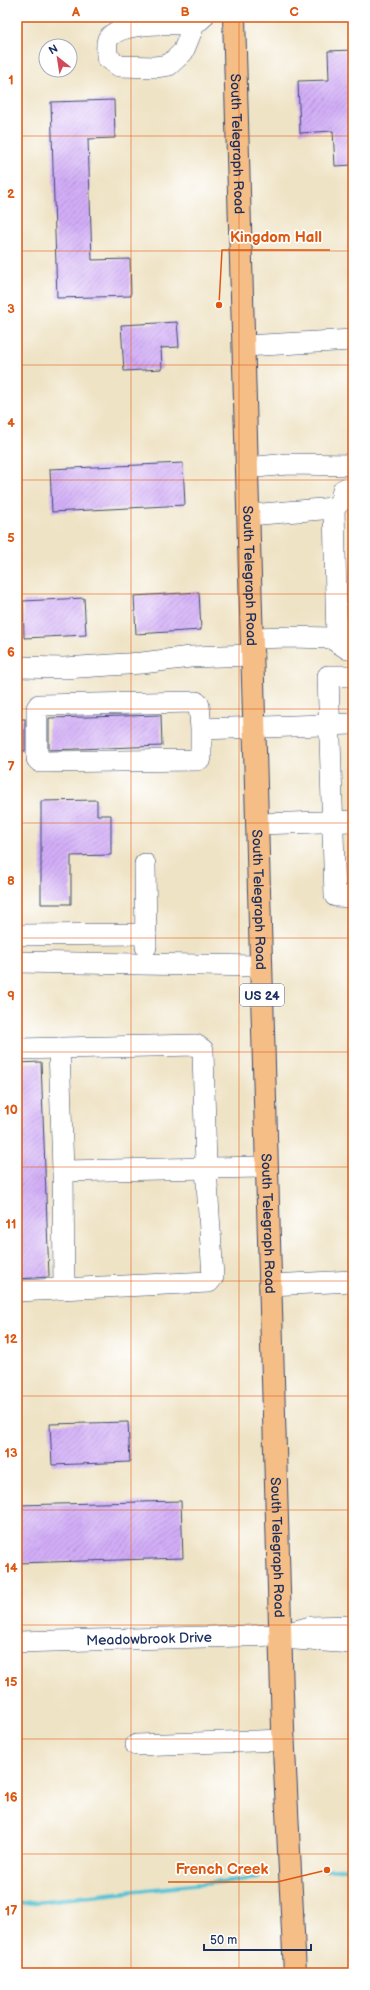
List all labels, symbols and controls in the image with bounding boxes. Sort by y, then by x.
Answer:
text: A [71,4,80,20]
text: B [180,4,190,20]
text: C [289,4,299,20]
north arrow [38,38,78,78]
text: N [46,42,60,57]
text: 1 [8,72,14,88]
street label: South Telegraph Road [227,73,248,214]
text: 2 [7,186,15,202]
callout: Kingdom Hall [222,223,330,250]
text: Kingdom Hall [230,228,322,247]
text: 3 [7,301,15,317]
text: 4 [7,415,15,431]
street label: South Telegraph Road [239,505,260,646]
text: 5 [7,530,15,546]
text: 6 [7,644,15,660]
text: 7 [7,759,15,775]
street label: South Telegraph Road [248,829,269,970]
text: 8 [7,873,15,889]
road number: US 24 [240,984,284,1006]
text: 9 [7,988,15,1004]
text: 10 [4,1102,18,1118]
street label: South Telegraph Road [258,1153,279,1294]
text: 11 [6,1216,16,1232]
text: 12 [4,1331,18,1347]
text: 13 [4,1445,18,1461]
street label: South Telegraph Road [267,1477,288,1618]
text: 14 [4,1560,18,1576]
street label: Meadowbrook Drive [86,1629,212,1649]
text: 15 [5,1674,18,1690]
text: 16 [4,1789,18,1805]
callout: French Creek [168,1855,277,1882]
text: French Creek [176,1860,268,1879]
text: 17 [5,1903,17,1919]
scale bar [204,1926,311,1952]
text: 50 m [210,1933,237,1948]

